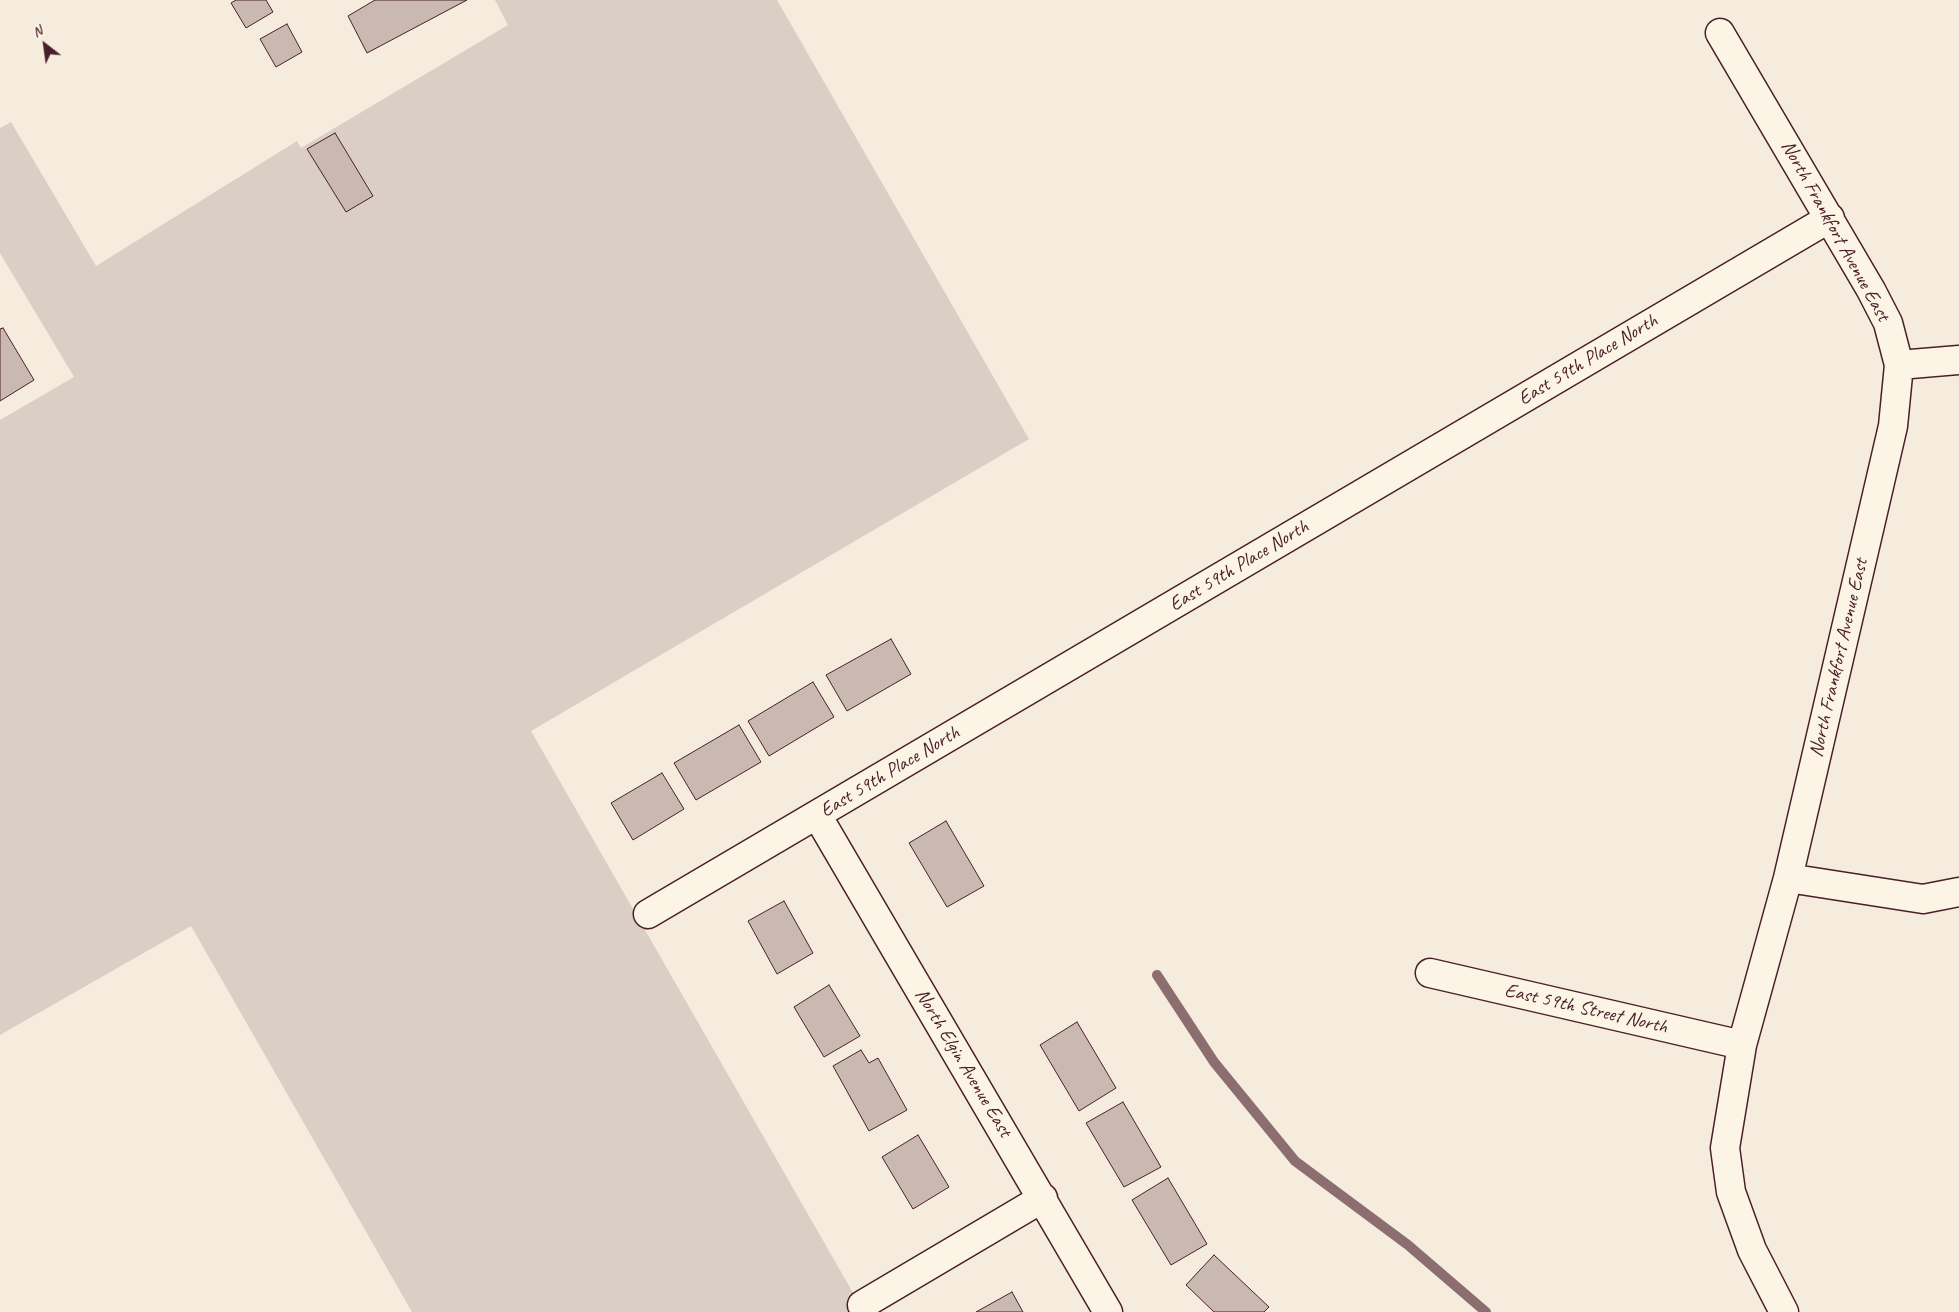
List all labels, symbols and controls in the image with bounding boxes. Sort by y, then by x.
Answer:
north arrow [20,20,70,70]
text: N [29,22,45,41]
street label: North Frankfort Avenue East [1775,136,1895,326]
street label: East 59th Place North [1514,309,1662,411]
street label: East 59th Place North [1165,515,1313,617]
street label: North Frankfort Avenue East [1804,556,1874,760]
street label: East 59th Place North [816,721,964,823]
street label: East 59th Street North [1502,979,1670,1039]
street label: North Elgin Avenue East [909,984,1017,1142]

